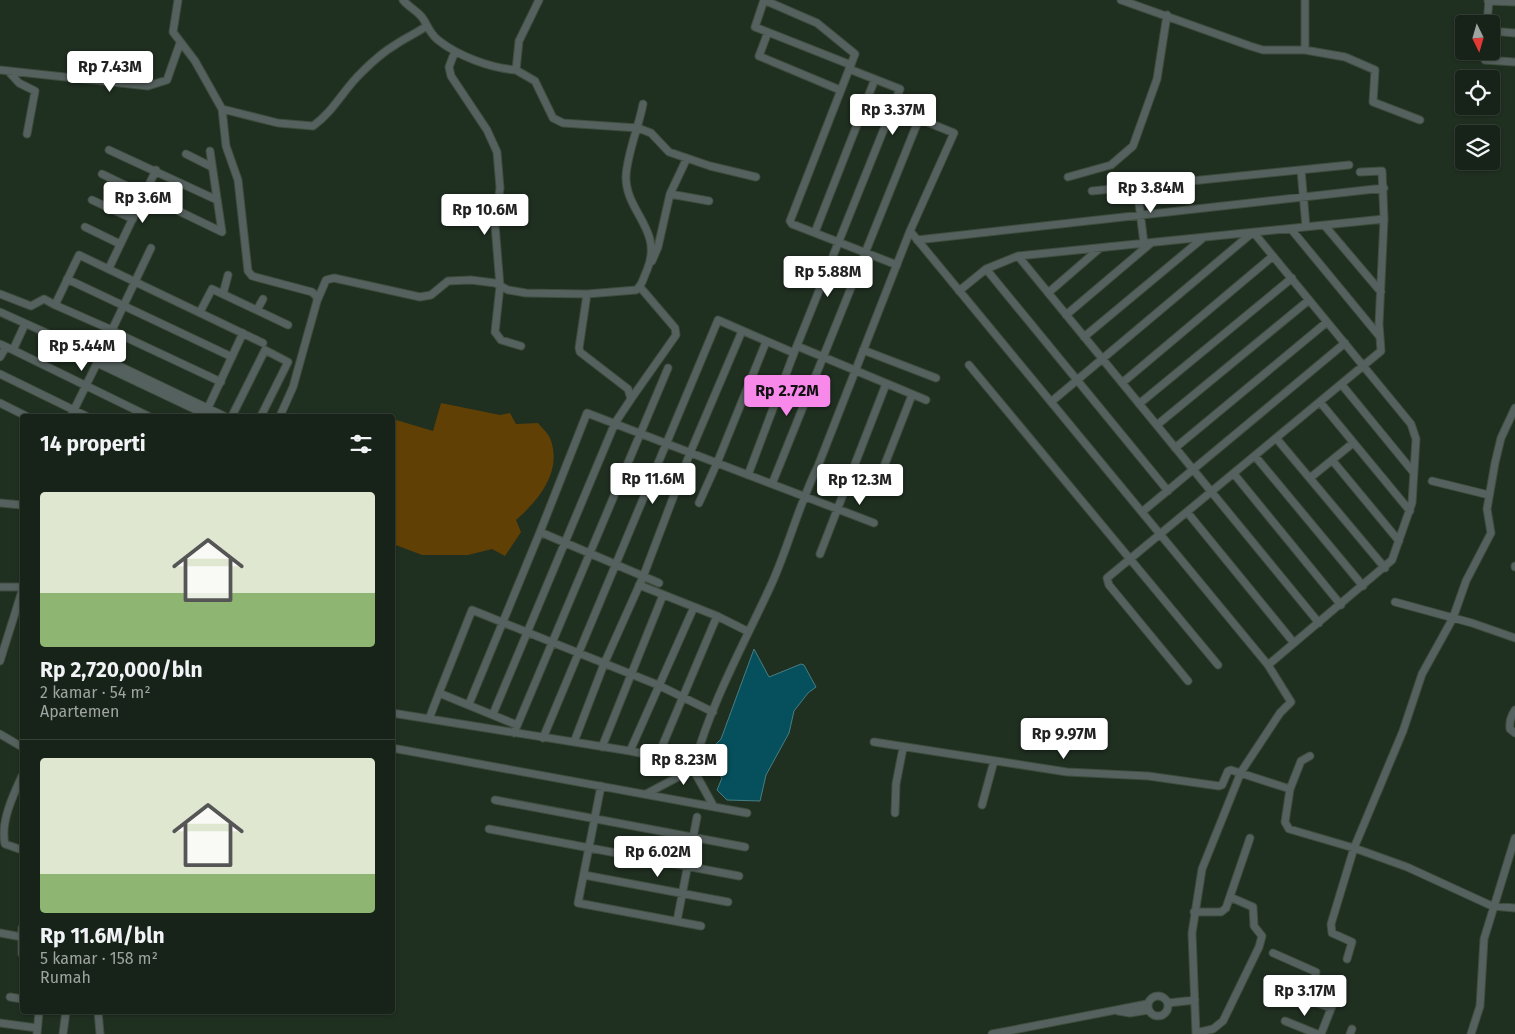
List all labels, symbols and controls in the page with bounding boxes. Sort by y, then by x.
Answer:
north arrow [1455,15,1500,60]
map controls [1455,15,1500,170]
pin: Rp 7.43M [58,51,162,93]
text: Rp 7.43M [78,57,142,76]
button: locate [1455,70,1500,115]
pin: Rp 3.37M [841,94,945,136]
text: Rp 3.37M [861,100,925,119]
button: layers [1455,125,1500,170]
pin: Rp 3.84M [1099,172,1203,214]
text: Rp 3.84M [1118,178,1184,197]
pin: Rp 3.6M [97,182,189,224]
text: Rp 3.6M [115,188,171,207]
pin: Rp 10.6M [433,194,537,236]
text: Rp 10.6M [452,200,518,219]
pin: Rp 5.88M [776,256,880,298]
text: Rp 5.88M [795,262,861,281]
pin: Rp 5.44M [30,330,134,372]
text: Rp 5.44M [49,336,115,355]
pin: Rp 2.72M [735,374,839,417]
text: Rp 2.72M [755,381,819,400]
icon: filters [347,430,375,458]
text: 14 properti [40,431,146,457]
pin: Rp 11.6M [601,462,705,505]
pin: Rp 12.3M [808,464,912,506]
text: Rp 11.6M [621,469,685,488]
text: Rp 12.3M [828,470,892,489]
icon: home [163,525,253,615]
text: Rp 2,720,000/bln [40,657,203,683]
text: 2 kamar · 54 m² [40,683,151,702]
text: Apartemen [40,702,119,721]
pin: Rp 9.97M [1012,718,1116,760]
text: Rp 9.97M [1032,724,1096,743]
pin: Rp 8.23M [632,744,736,786]
text: Rp 8.23M [651,750,717,769]
icon: home [163,790,253,880]
pin: Rp 6.02M [606,836,710,878]
text: Rp 6.02M [625,842,691,861]
text: Rp 11.6M/bln [40,923,165,949]
text: 5 kamar · 158 m² [40,949,158,968]
text: Rumah [40,968,91,987]
pin: Rp 3.17M [1253,974,1357,1017]
text: Rp 3.17M [1274,981,1336,1000]

